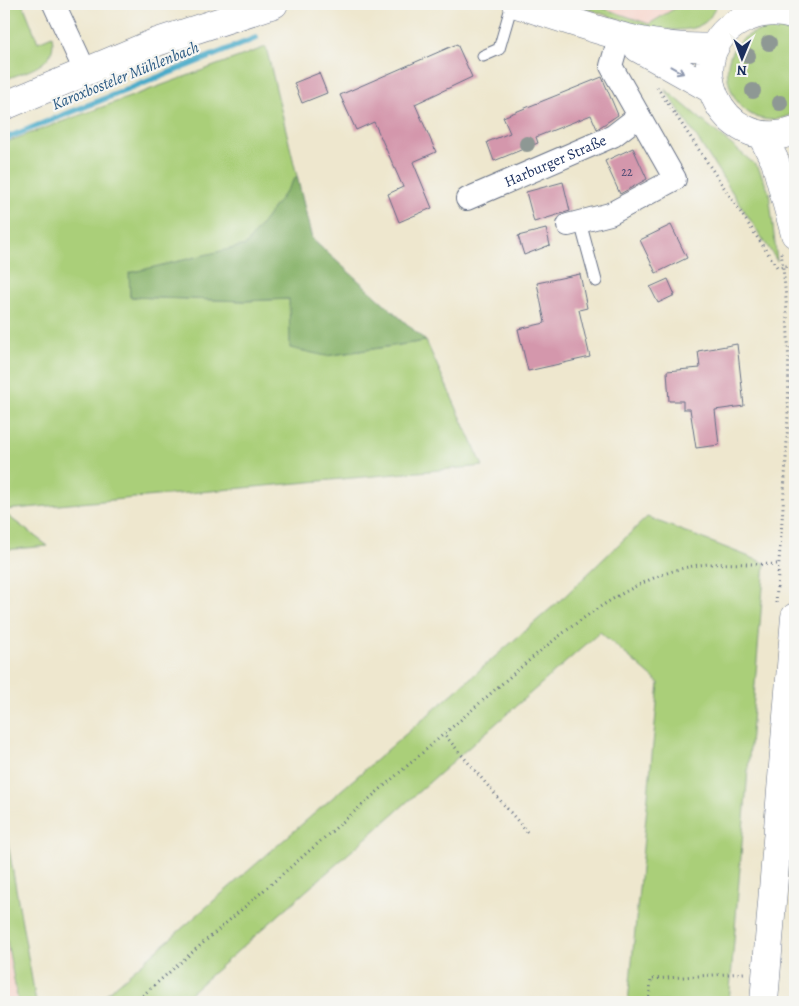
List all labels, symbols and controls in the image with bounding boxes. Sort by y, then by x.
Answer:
north arrow [716,32,766,82]
water label: Karoxbosteler Mühlenbach [48,36,202,116]
text: N [737,61,747,80]
one-way arrow [669,65,684,75]
street label: Harburger Straße [501,130,610,192]
house number: 22 [621,164,633,180]

